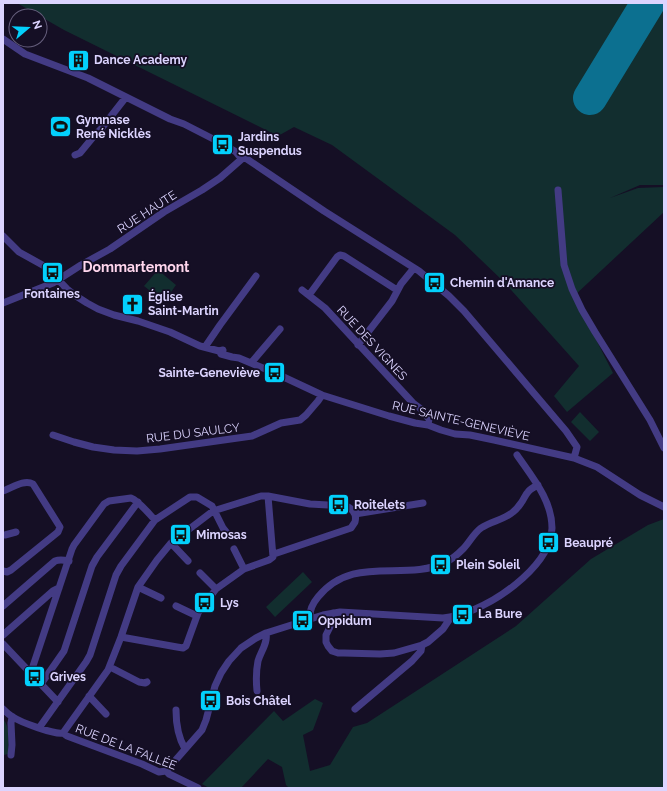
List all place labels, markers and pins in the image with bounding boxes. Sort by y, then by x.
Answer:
building icon: Dance Academy [66,47,92,73]
place label: Dance Academy [94,53,188,67]
place label: Gymnase René Nicklès [76,113,151,141]
sports icon: Gymnase René Nicklès [48,114,74,140]
place label: Jardins Suspendus [238,130,302,158]
bus stop icon: Jardins Suspendus [210,131,236,157]
bus stop icon: Fontaines [39,260,65,286]
bus stop icon: Chemin d'Amance [422,270,448,296]
place label: Chemin d'Amance [450,276,554,290]
place label: Fontaines [24,287,80,301]
place label: Église Saint-Martin [148,289,219,318]
church icon: Église Saint-Martin [120,291,146,317]
bus stop icon: Sainte-Geneviève [262,360,288,386]
place label: Sainte-Geneviève [158,366,260,380]
bus stop icon: Roitelets [325,492,351,518]
place label: Roitelets [354,498,405,512]
bus stop icon: Mimosas [167,522,193,548]
place label: Mimosas [196,528,247,542]
bus stop icon: Beaupré [536,530,562,556]
place label: Beaupré [564,536,613,550]
bus stop icon: Plein Soleil [427,552,453,578]
place label: Plein Soleil [456,558,520,572]
bus stop icon: Lys [192,590,218,616]
place label: Lys [220,596,239,610]
bus stop icon: La Bure [450,601,476,627]
place label: La Bure [478,607,522,621]
bus stop icon: Oppidum [290,608,316,634]
place label: Oppidum [318,614,372,628]
bus stop icon: Grives [21,664,47,690]
place label: Grives [50,670,86,684]
bus stop icon: Bois Châtel [197,688,223,714]
place label: Bois Châtel [226,694,291,708]

